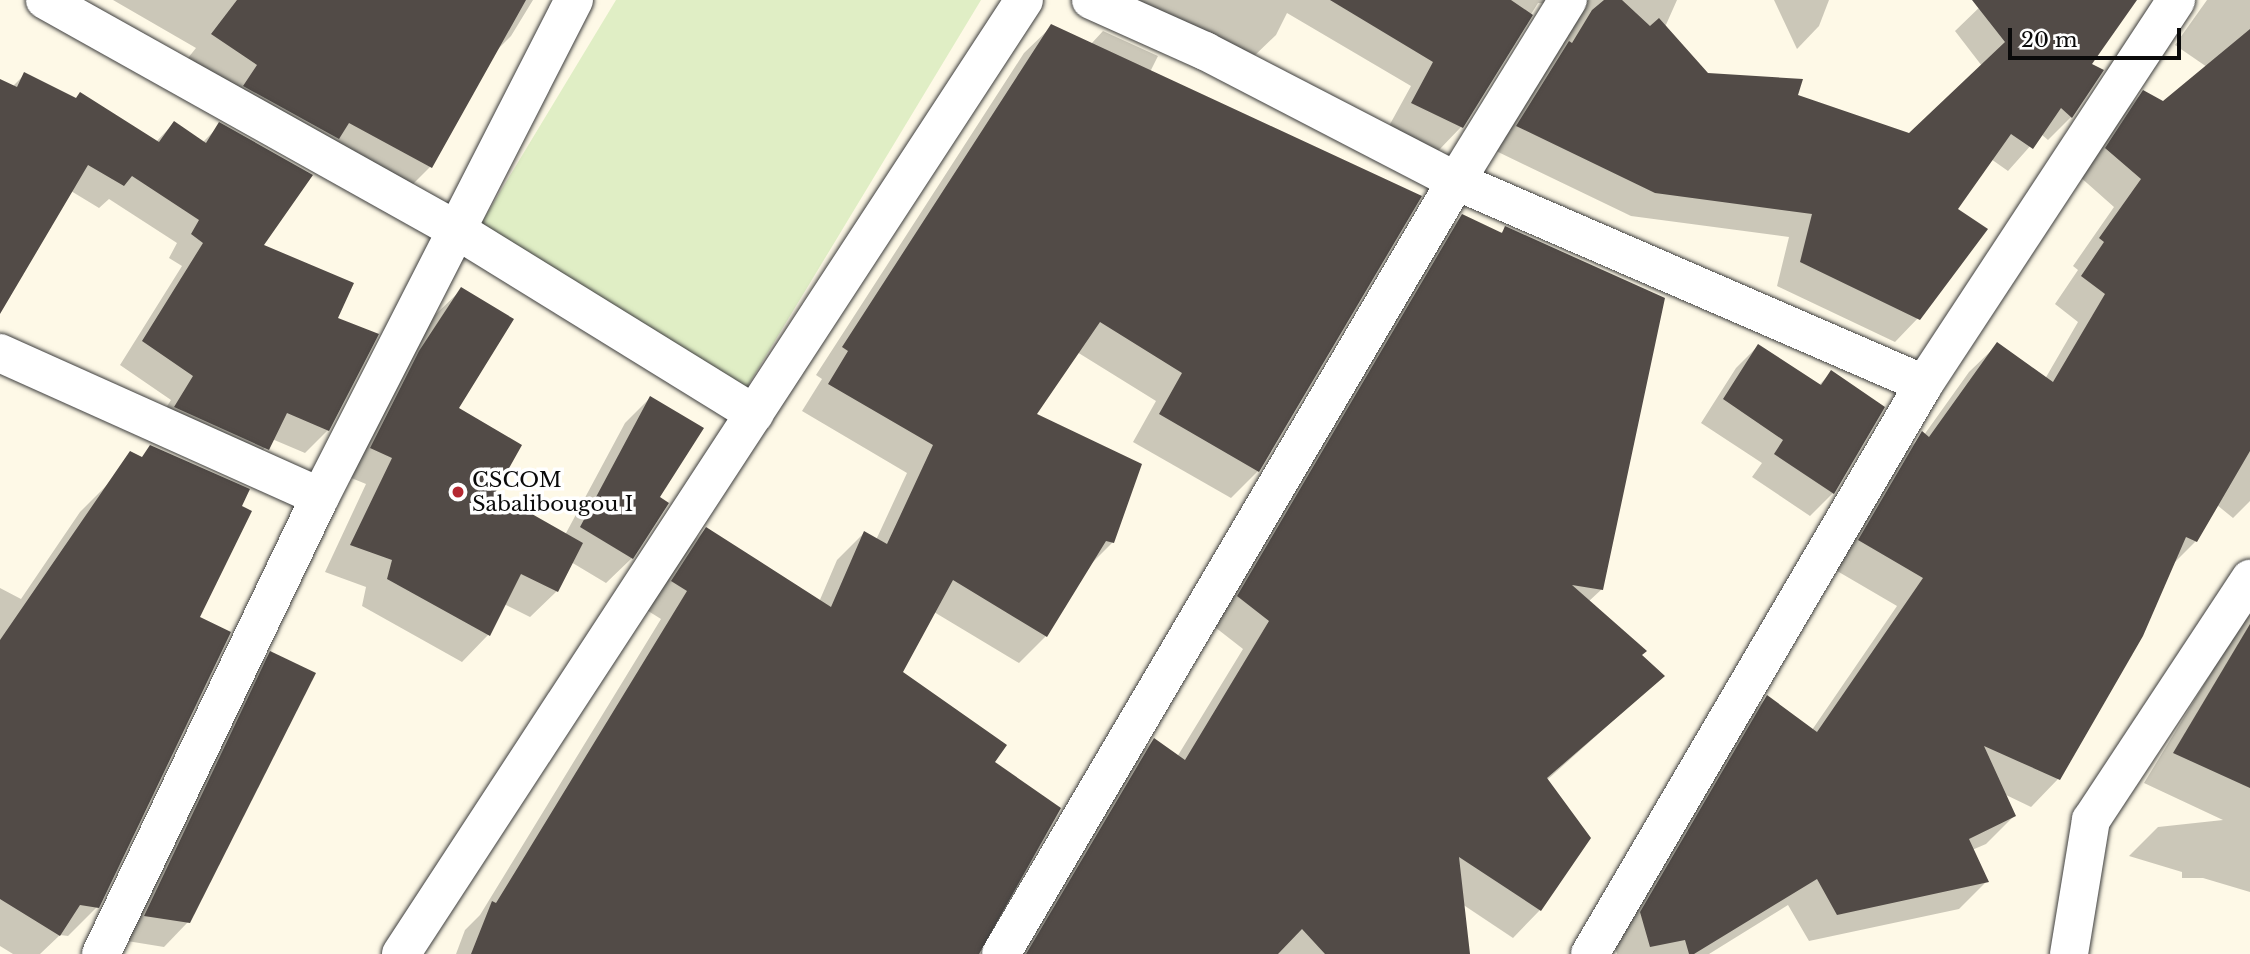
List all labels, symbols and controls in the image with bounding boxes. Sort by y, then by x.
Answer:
scale bar [2012,14,2185,58]
text: 20 m [2021,27,2078,53]
place label: CSCOM Sabalibougou I [472,467,633,517]
marker: CSCOM Sabalibougou I [450,484,466,500]

